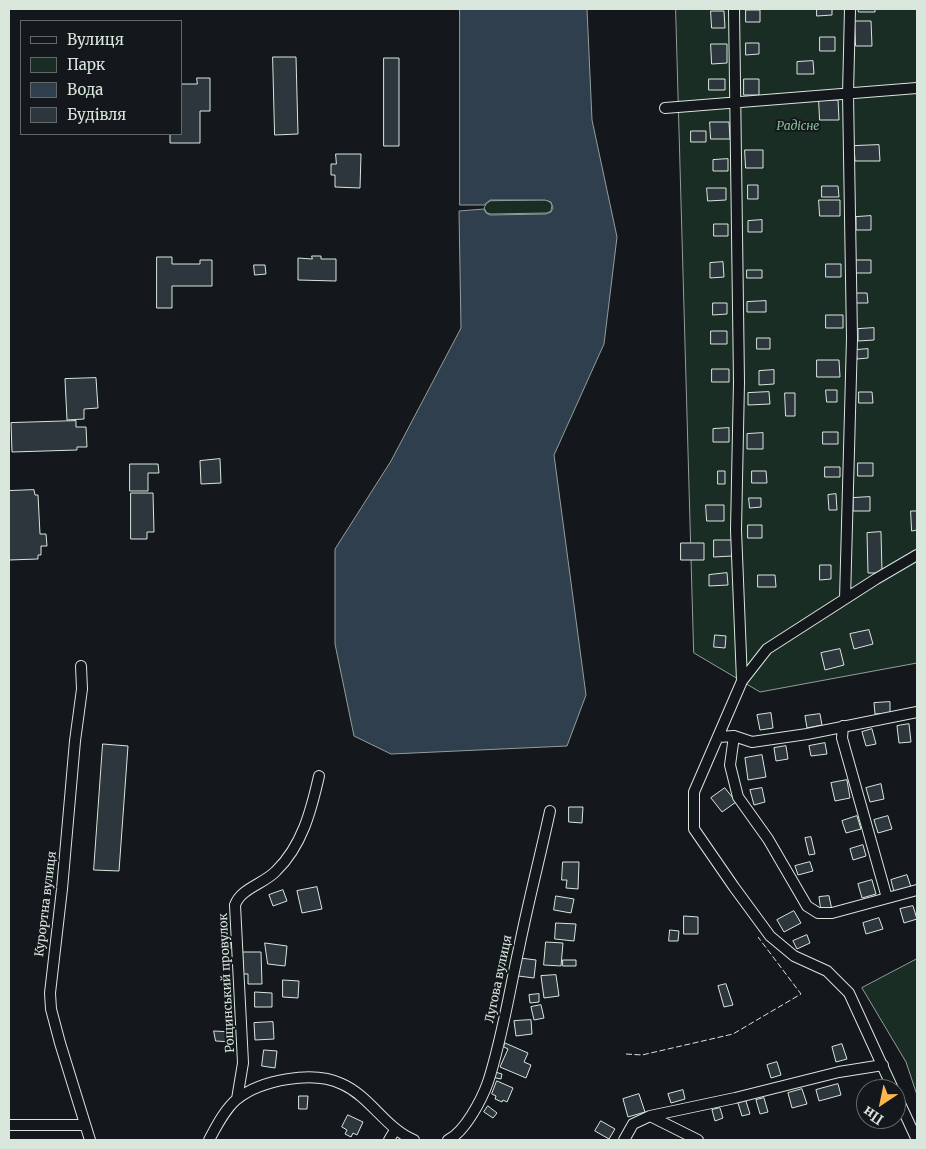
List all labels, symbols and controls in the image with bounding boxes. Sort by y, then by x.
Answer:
legend [20,20,182,135]
text: Вулиця [67,30,124,49]
text: Парк [67,55,105,74]
text: Вода [67,80,103,99]
text: Будівля [67,105,126,124]
park label: Радісне [777,120,819,134]
street label: Курортна вулиця [32,850,60,958]
street label: Рощинський провулок [216,913,238,1053]
street label: Лугова вулиця [483,934,515,1024]
north arrow [856,1079,906,1129]
text: Пн [859,1102,887,1129]

